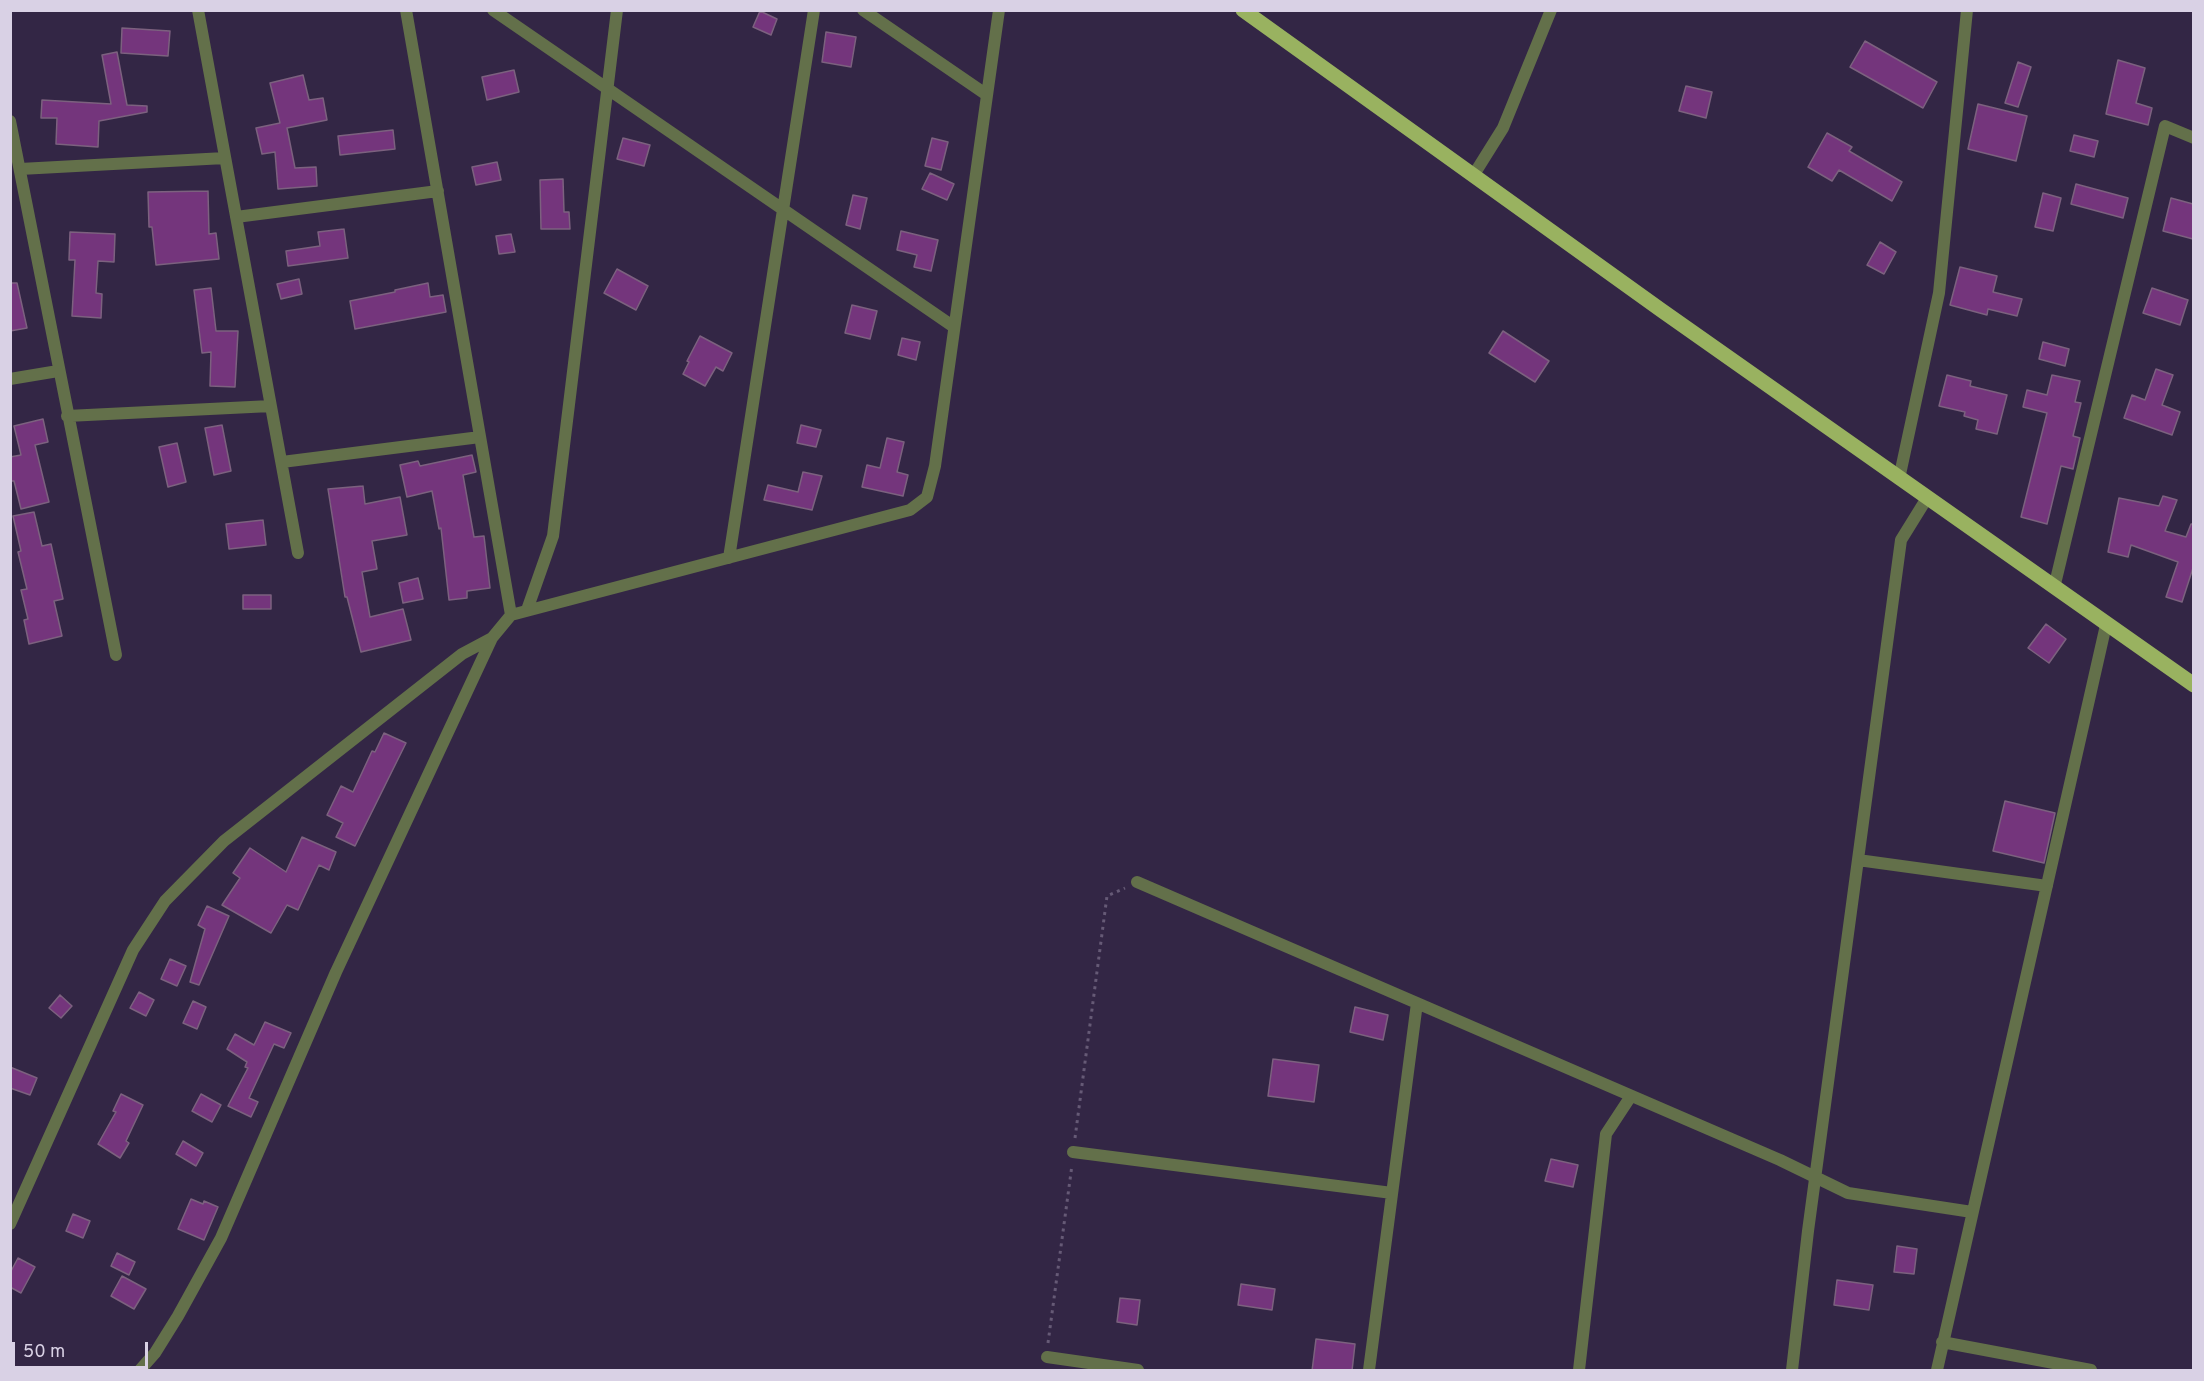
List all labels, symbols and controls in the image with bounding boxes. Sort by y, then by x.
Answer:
scale bar [15,1330,152,1368]
text: 50 m [23,1341,65,1364]

